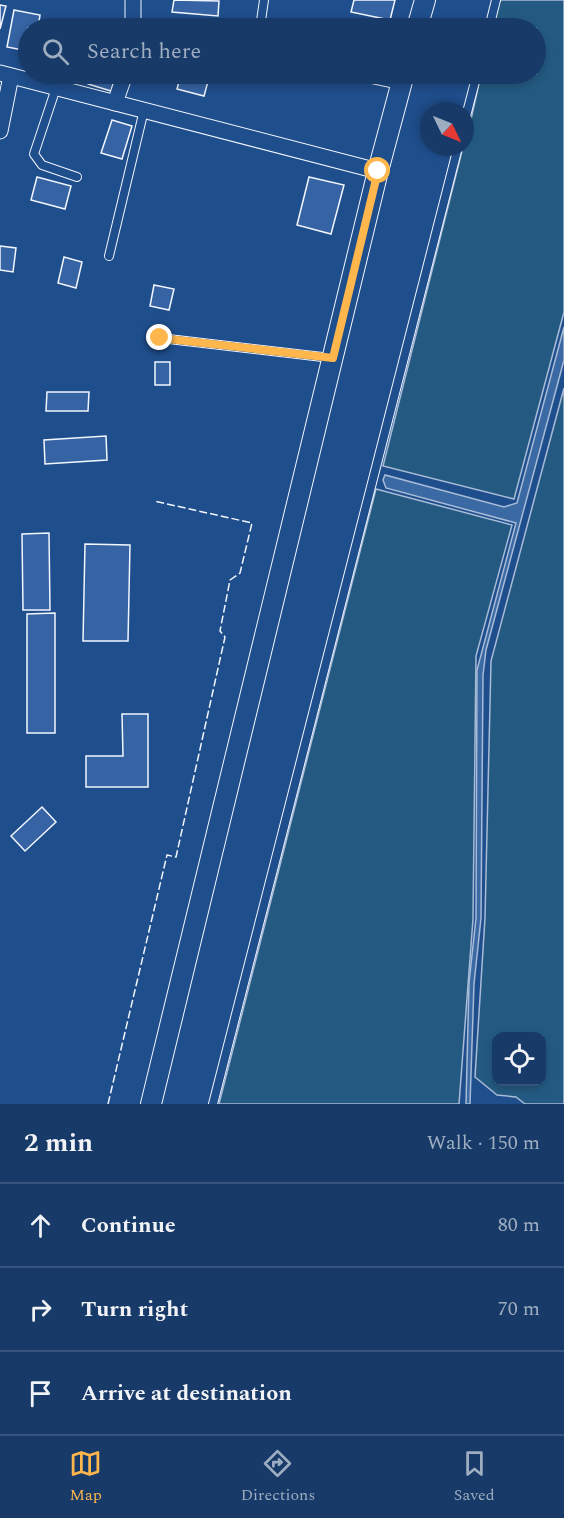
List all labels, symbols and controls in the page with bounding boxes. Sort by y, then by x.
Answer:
search box [18,18,546,84]
icon: search [39,35,72,68]
text: Search here [87,35,201,68]
north arrow [420,102,474,156]
route start [364,157,390,183]
route end [146,324,172,350]
map controls [492,1032,546,1086]
button: locate [492,1032,546,1086]
text: 2 min [24,1123,93,1163]
text: Walk · 150 m [427,1128,540,1158]
icon: ahead [24,1209,57,1242]
text: Continue [81,1209,176,1242]
text: 80 m [498,1210,540,1240]
icon: right [24,1293,57,1326]
text: Turn right [81,1293,188,1326]
text: 70 m [498,1294,540,1324]
icon: arrive [24,1377,57,1410]
text: Arrive at destination [81,1377,292,1410]
tab: Map [69,1447,102,1507]
tab: Directions [241,1447,315,1507]
tab: Saved [454,1447,495,1507]

